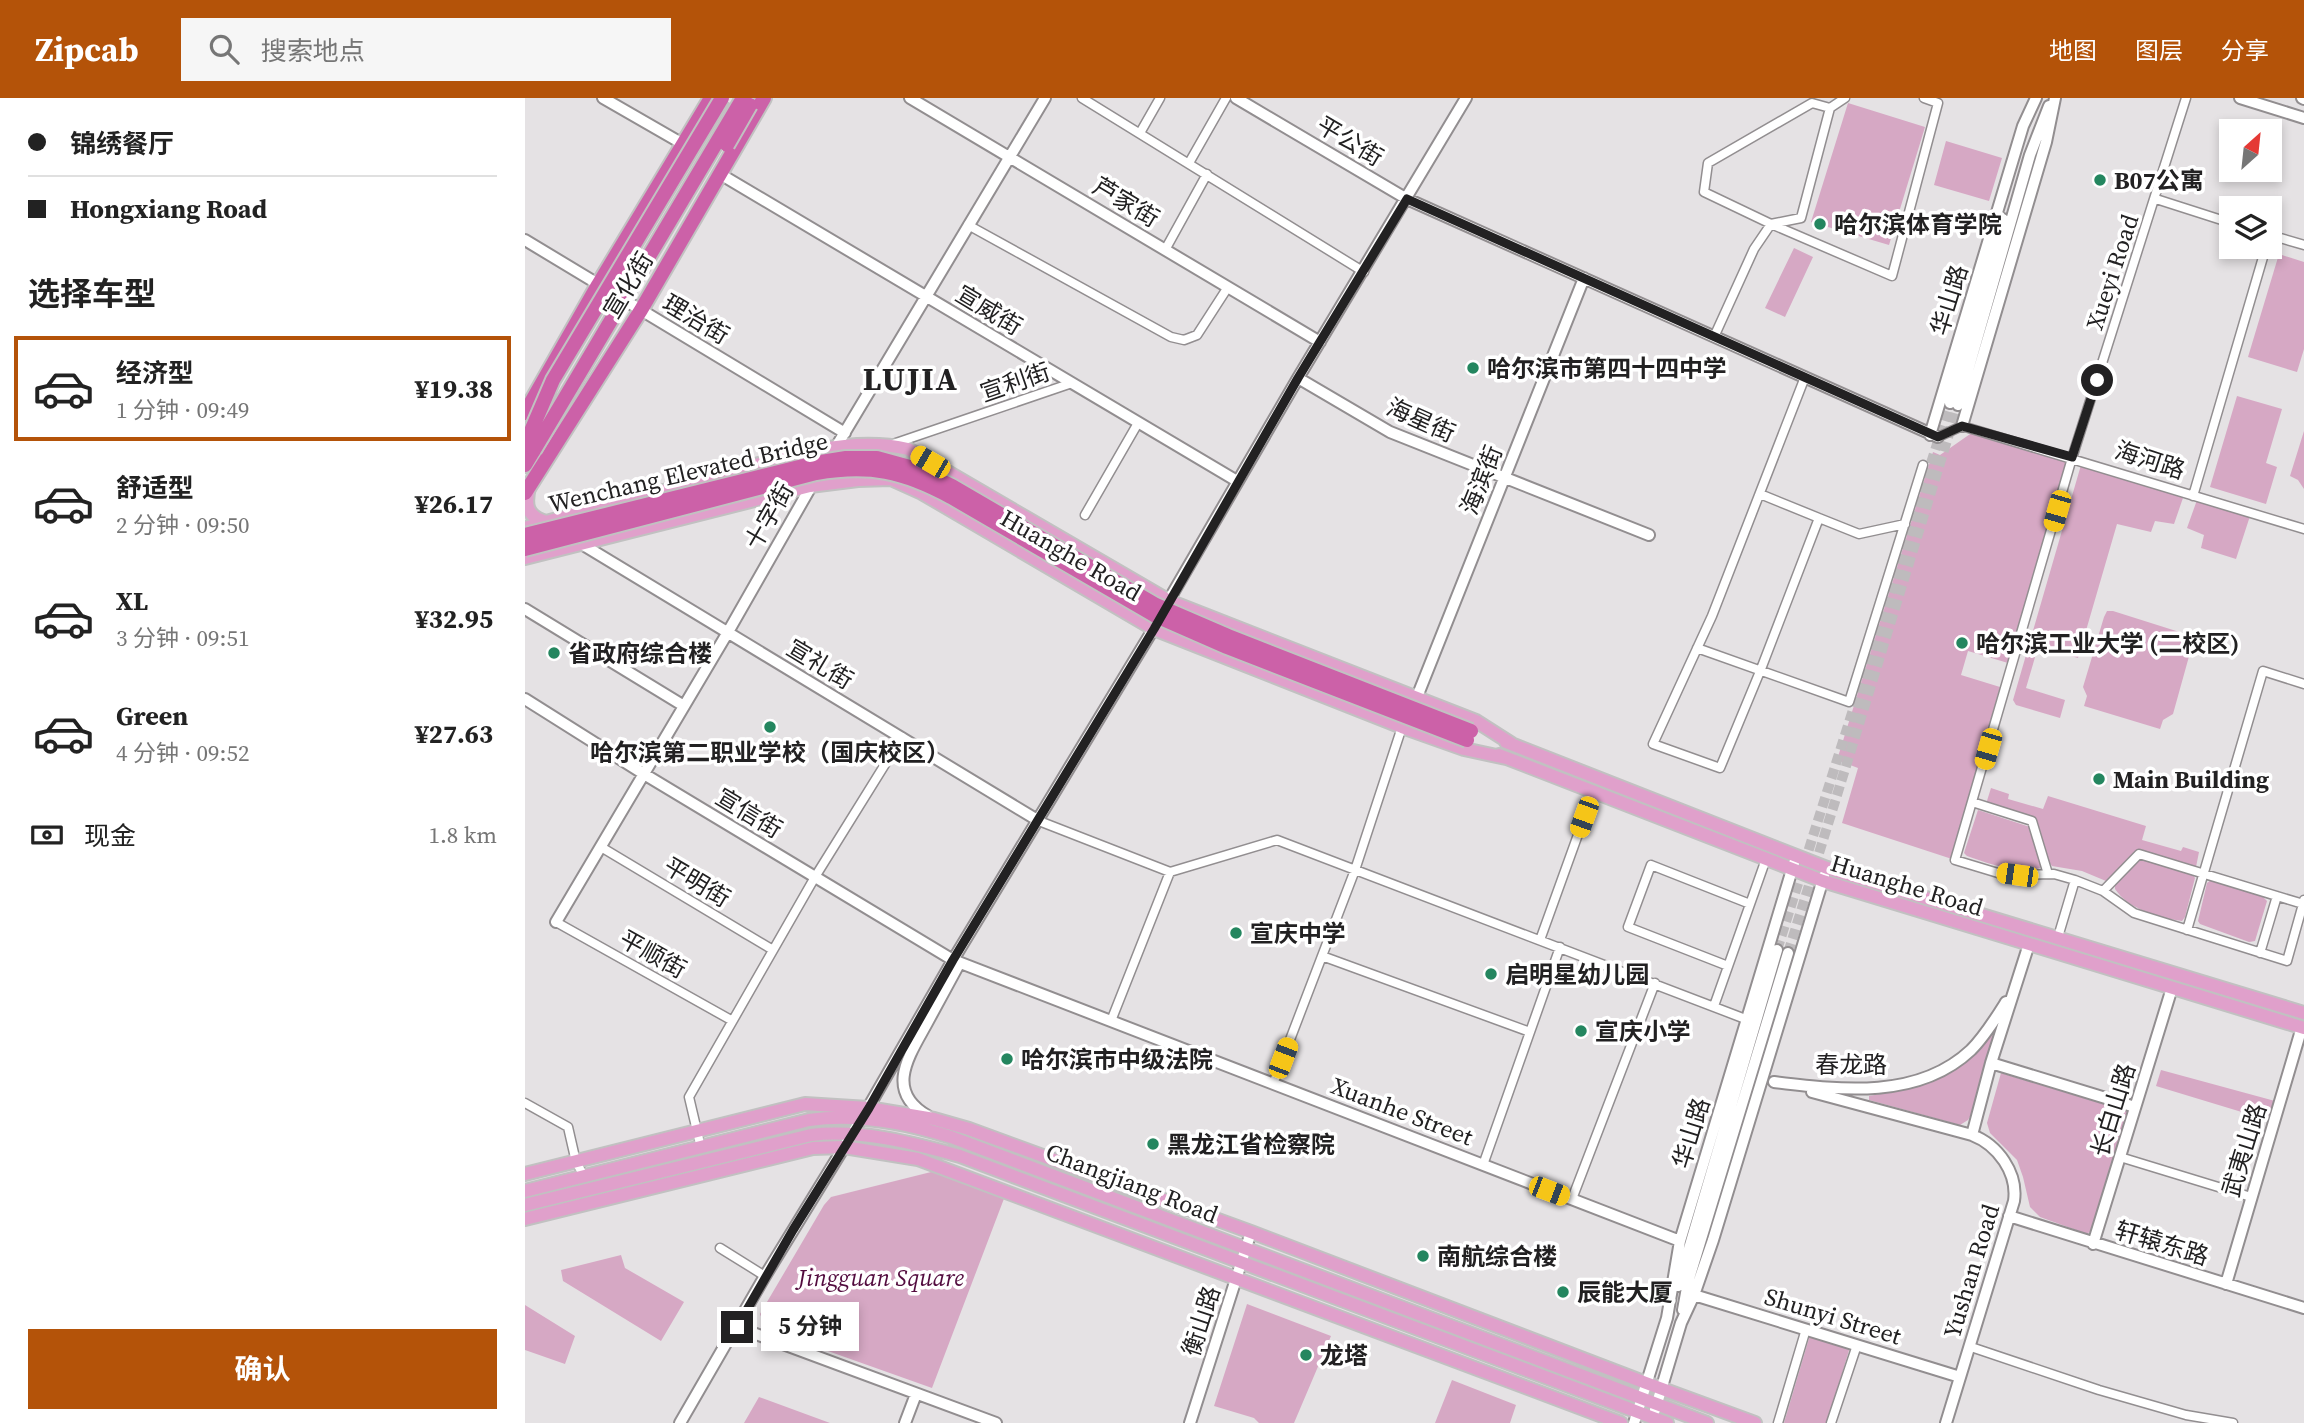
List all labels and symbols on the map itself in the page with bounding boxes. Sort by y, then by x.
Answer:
street label: 平公街 [1311,108,1389,174]
north arrow [2219,119,2282,182]
place label: B07公寓 [2114,164,2204,197]
street label: 芦家街 [1087,169,1165,235]
marker: B07公寓 [2092,172,2108,188]
place label: 哈尔滨体育学院 [1834,208,2002,241]
street label: Xueyi Road [2078,210,2146,334]
marker: 哈尔滨体育学院 [1812,216,1828,232]
street label: 宣化街 [595,246,661,324]
street label: 华山路 [1923,261,1975,339]
street label: 宣威街 [950,277,1028,343]
street label: 理治街 [657,286,735,352]
place label: 哈尔滨市第四十四中学 [1487,352,1727,385]
street label: 宣利街 [976,355,1054,409]
district label: LUJIA [863,357,959,401]
marker: 哈尔滨市第四十四中学 [1465,360,1481,376]
route start [2081,364,2113,396]
street label: 海星街 [1381,390,1461,450]
street label: Wenchang Elevated Bridge [545,424,831,520]
street label: 海河路 [2111,433,2189,487]
street label: 海滨街 [1452,440,1510,520]
car [907,442,954,482]
street label: 十字街 [737,477,801,555]
car [2042,488,2073,534]
street label: Huanghe Road [994,501,1148,609]
place label: 哈尔滨工业大学 (二校区) [1976,627,2239,660]
street label: 宣礼街 [781,631,859,697]
marker: 哈尔滨工业大学 (二校区) [1954,635,1970,651]
place label: 省政府综合楼 [568,637,712,670]
marker: 省政府综合楼 [546,645,562,661]
marker: 哈尔滨第二职业学校（国庆校区） [762,719,778,735]
car [1973,726,2004,772]
place label: 哈尔滨第二职业学校（国庆校区） [590,736,950,769]
place label: Main Building [2113,763,2269,796]
marker: Main Building [2091,771,2107,787]
street label: 宣信街 [710,780,788,846]
car [1567,794,1602,840]
street label: Huanghe Road [1827,846,1988,924]
street label: 平明街 [658,849,736,915]
car [1995,862,2040,888]
place label: 宣庆中学 [1250,917,1346,950]
street label: 平顺街 [614,922,692,986]
marker: 宣庆中学 [1228,925,1244,941]
place label: 启明星幼儿园 [1505,958,1649,991]
marker: 启明星幼儿园 [1483,966,1499,982]
place label: 宣庆小学 [1595,1015,1691,1048]
marker: 宣庆小学 [1573,1023,1589,1039]
car [1266,1035,1301,1081]
place label: 哈尔滨市中级法院 [1021,1043,1213,1076]
street label: 春龙路 [1815,1048,1887,1081]
marker: 哈尔滨市中级法院 [999,1051,1015,1067]
street label: 长白山路 [2083,1059,2143,1161]
street label: Xuanhe Street [1326,1069,1478,1153]
street label: 华山路 [1665,1094,1717,1172]
street label: 武夷山路 [2214,1099,2274,1201]
place label: 黑龙江省检察院 [1167,1128,1335,1161]
street label: Changjiang Road [1041,1135,1223,1231]
marker: 黑龙江省检察院 [1145,1136,1161,1152]
car [1526,1174,1573,1208]
street label: Yushan Road [1935,1200,2007,1342]
street label: 轩辕东路 [2111,1213,2213,1273]
place label: 南航综合楼 [1437,1240,1557,1273]
marker: 南航综合楼 [1415,1248,1431,1264]
park label: Jingguan Square [795,1261,964,1294]
place label: 辰能大厦 [1577,1276,1673,1309]
street label: Shunyi Street [1761,1280,1906,1352]
street label: 衡山路 [1174,1282,1228,1360]
marker: 辰能大厦 [1555,1284,1571,1300]
callout: 5 分钟 [761,1302,859,1352]
route end [721,1311,753,1343]
place label: 龙塔 [1320,1339,1368,1372]
marker: 龙塔 [1298,1347,1314,1363]

